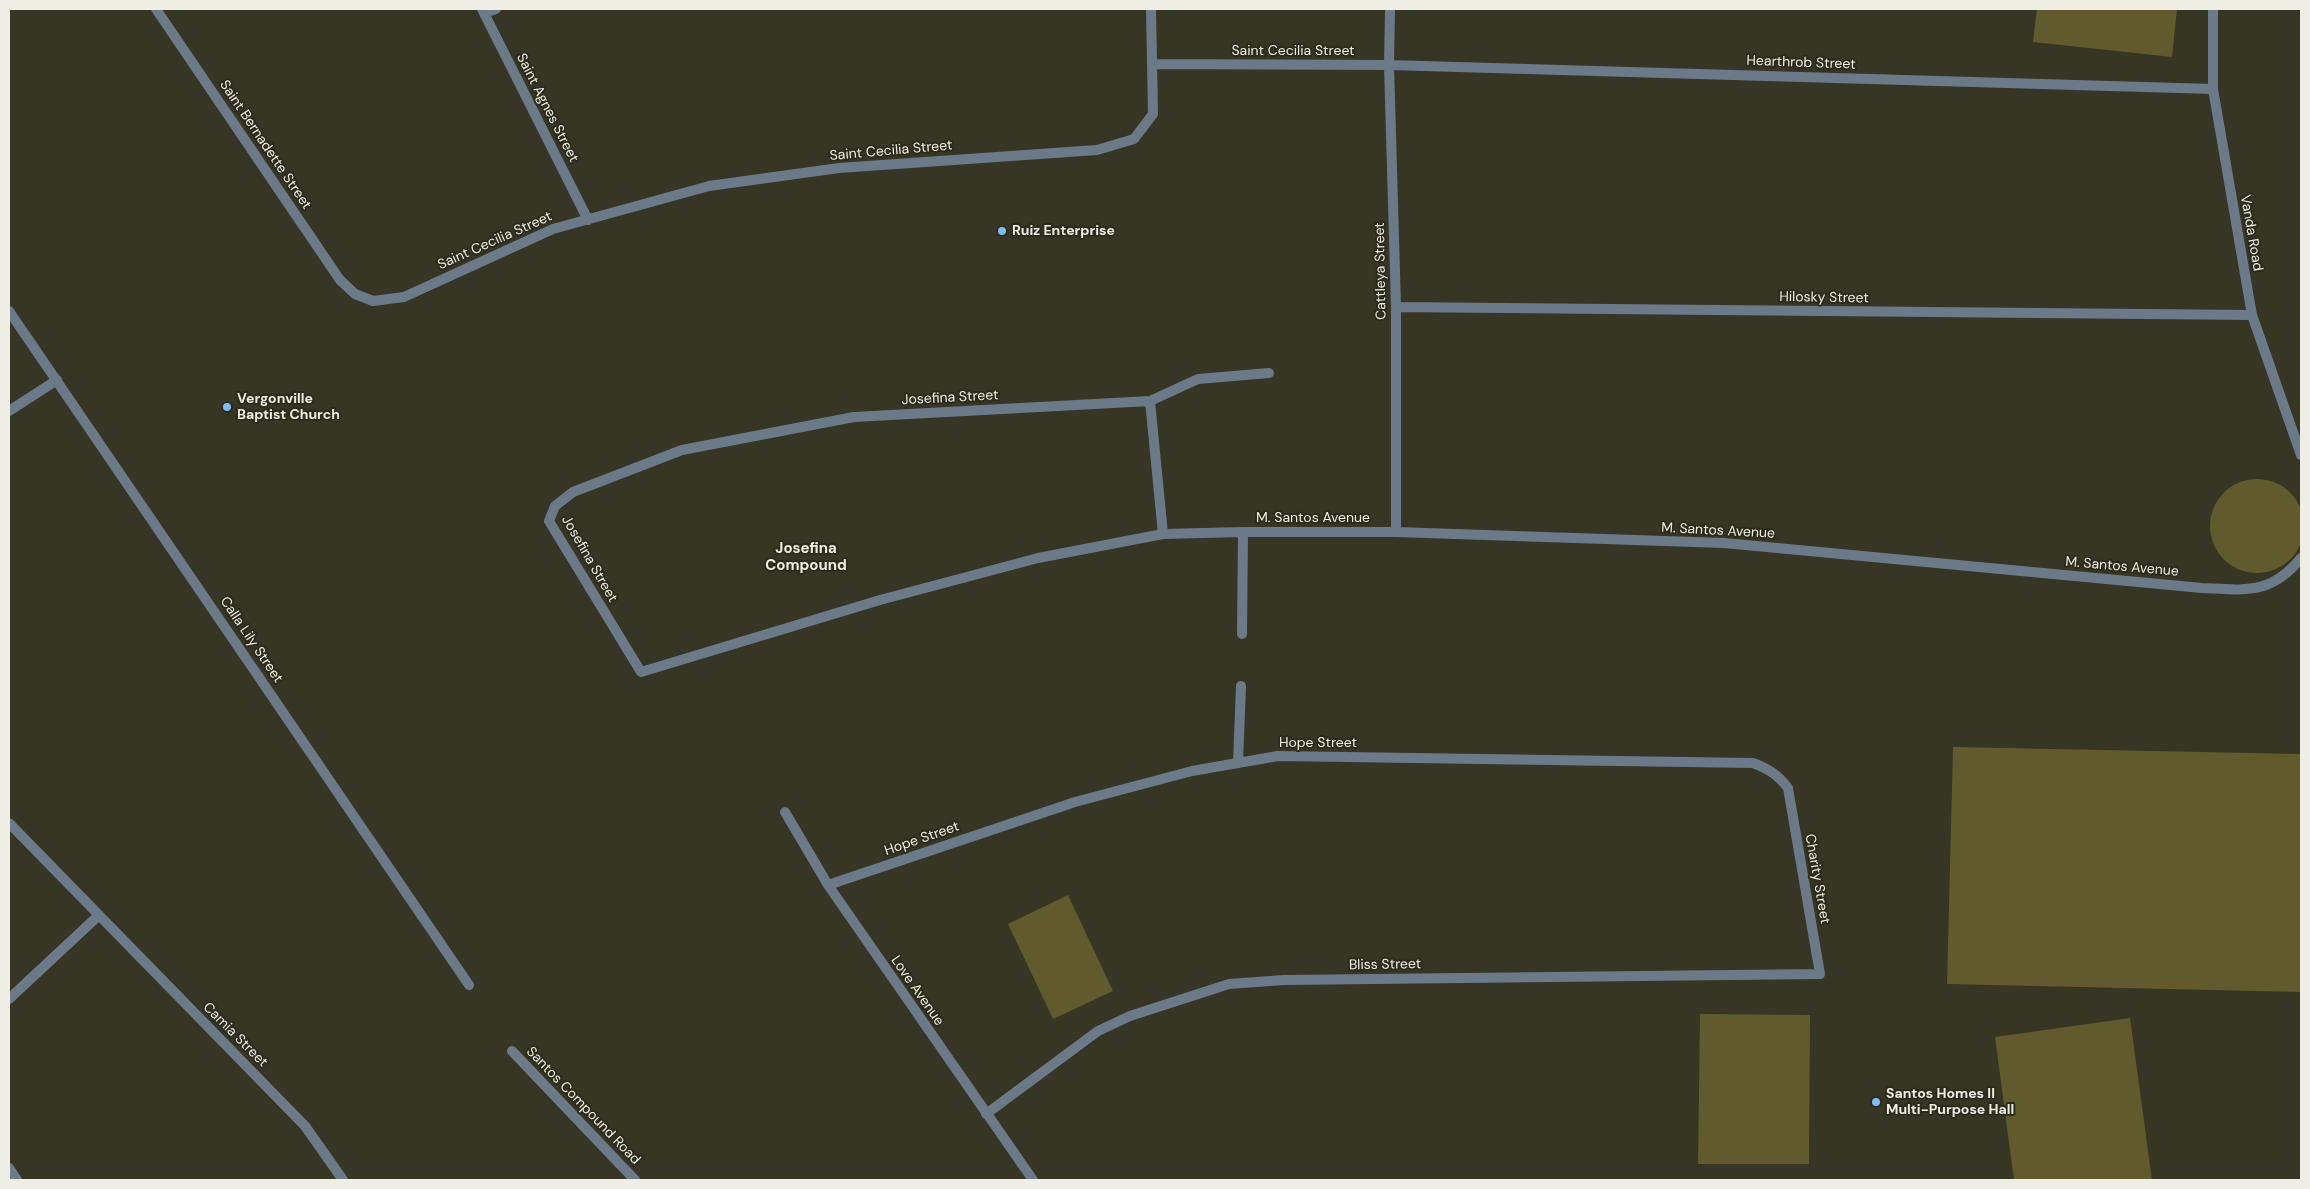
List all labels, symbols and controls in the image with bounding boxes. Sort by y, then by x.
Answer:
street label: Saint Cecilia Street [1231,43,1355,59]
street label: Saint Agnes Street [512,51,582,165]
street label: Hearthrob Street [1746,53,1856,73]
street label: Saint Bernadette Street [215,77,315,213]
street label: Saint Cecilia Street [829,137,953,165]
street label: Vanda Road [2236,194,2266,272]
street label: Saint Cecilia Street [435,208,555,274]
street label: Cattleya Street [1372,222,1390,320]
place label: Ruiz Enterprise [1012,223,1115,239]
marker: Ruiz Enterprise [996,225,1008,237]
street label: Hilosky Street [1779,289,1869,307]
street label: Josefina Street [901,387,999,409]
place label: Vergonville Baptist Church [237,391,340,424]
marker: Vergonville Baptist Church [221,401,233,413]
street label: M. Santos Avenue [1256,510,1370,526]
street label: Josefina Street [557,513,621,605]
street label: M. Santos Avenue [1661,520,1775,542]
district label: Josefina Compound [765,540,847,575]
street label: M. Santos Avenue [2065,554,2179,580]
street label: Calla Lily Street [216,594,286,686]
street label: Hope Street [1279,735,1357,751]
street label: Hope Street [882,818,962,860]
street label: Charity Street [1801,833,1833,925]
street label: Love Avenue [887,953,947,1029]
street label: Bliss Street [1349,956,1421,974]
street label: Camia Street [199,999,271,1071]
street label: Santos Compound Road [522,1044,644,1168]
place label: Santos Homes II Multi-Purpose Hall [1886,1086,2014,1118]
marker: Santos Homes II Multi-Purpose Hall [1870,1096,1882,1108]

